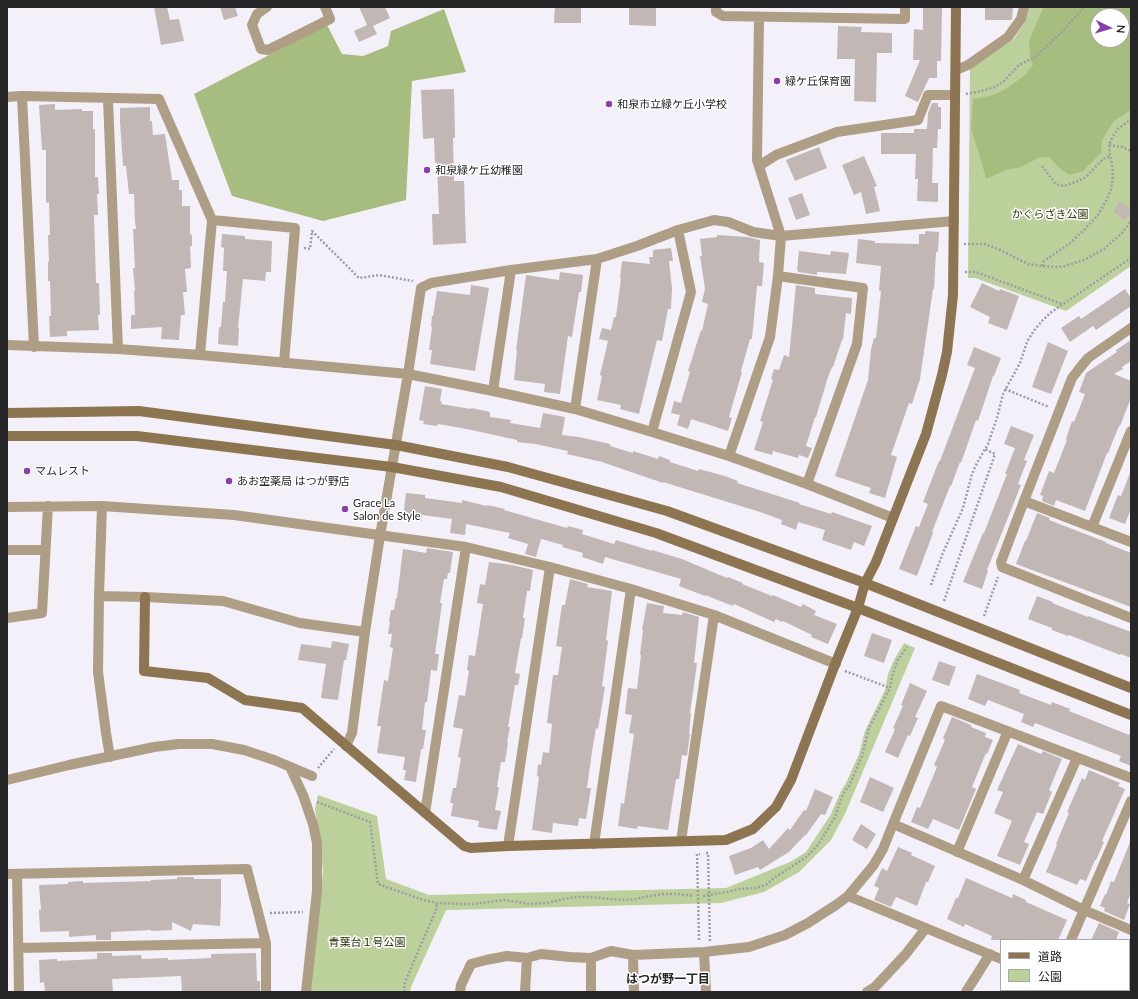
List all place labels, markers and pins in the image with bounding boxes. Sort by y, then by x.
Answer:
place label: 緑ケ丘保育園 [785,74,851,88]
marker: 緑ケ丘保育園 [772,76,782,86]
place label: 和泉市立緑ケ丘小学校 [617,97,727,111]
marker: 和泉市立緑ケ丘小学校 [604,99,614,109]
place label: 和泉緑ケ丘幼稚園 [435,163,523,177]
marker: 和泉緑ケ丘幼稚園 [422,165,432,175]
place label: マムレスト [35,464,90,478]
marker: マムレスト [22,466,32,476]
place label: あお空薬局 はつが野店 [237,474,350,488]
marker: あお空薬局 はつが野店 [224,476,234,486]
place label: Grace La Salon de Style [353,496,421,522]
marker: Grace La Salon de Style [340,504,350,514]

